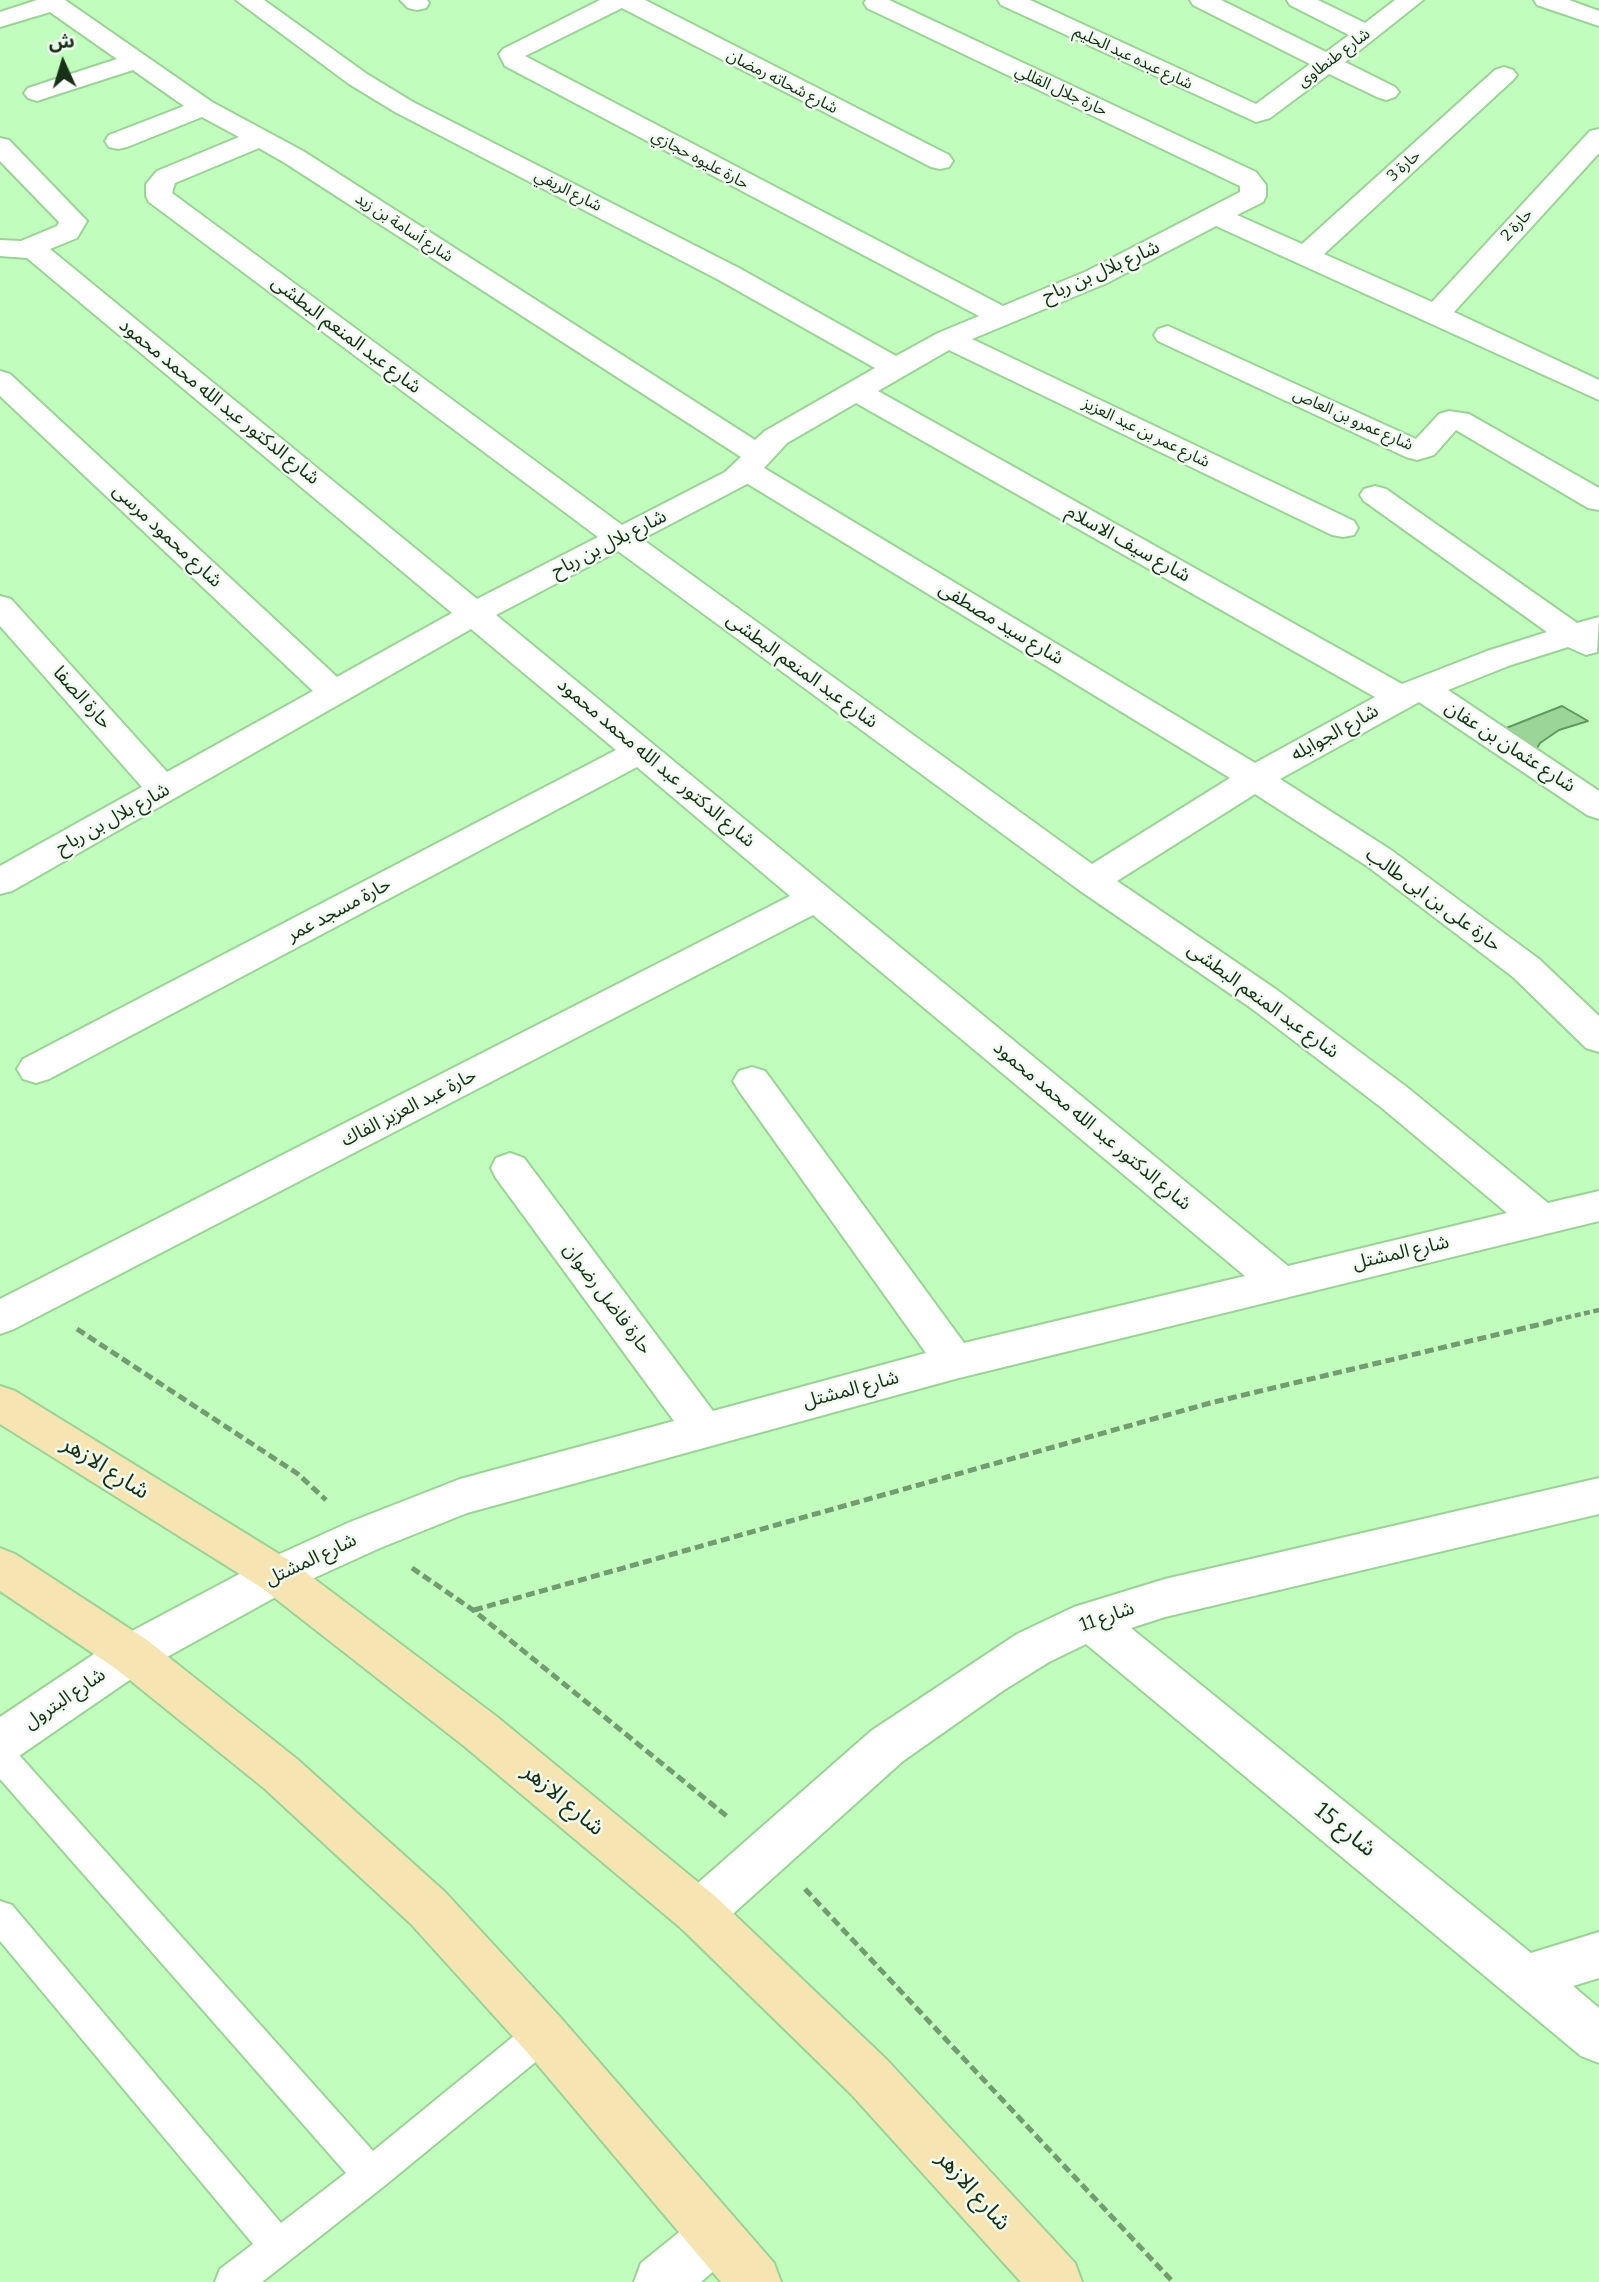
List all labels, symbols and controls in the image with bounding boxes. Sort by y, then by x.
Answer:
street label: شارع عبده عبد الحليم [1070,22,1196,94]
street label: شارع طنطاوى [1294,24,1374,92]
north arrow [28,28,98,98]
text: ش [48,29,75,54]
street label: شارع شحاته رمضان [723,46,841,118]
street label: حارة جلال القللي [1012,61,1110,121]
street label: حارة عليوه حجازي [648,126,752,194]
street label: حارة 3 [1383,146,1425,186]
street label: شارع الريفي [531,166,605,216]
street label: شارع أسامة بن زيد [352,189,456,267]
street label: حارة 2 [1497,205,1537,245]
street label: شارع بلال بن رباح [1039,236,1163,308]
street label: شارع عبد المنعم البطشى [267,271,425,399]
street label: شارع الدكتور عبد الله محمد محمود [114,314,324,490]
street label: شارع عمرو بن العاص [1290,385,1416,455]
street label: شارع عمر بن عبد العزيز [1079,394,1213,472]
street label: شارع محمود مرسى [107,479,227,593]
street label: شارع سيف الاسلام [1062,500,1194,588]
street label: شارع بلال بن رباح [548,505,670,583]
street label: شارع سيد مصطفى [934,578,1068,670]
street label: شارع عبد المنعم البطشى [722,608,882,734]
street label: حارة الصفا [48,662,116,734]
street label: شارع الدكتور عبد الله محمد محمود [552,674,760,852]
street label: شارع عثمان بن عفان [1440,696,1580,798]
street label: شارع الجوايله [1287,700,1383,766]
street label: شارع بلال بن رباح [52,778,174,860]
street label: حارة على بن ابى طالب [1361,843,1505,957]
street label: حارة مسجد عمر [283,873,395,947]
street label: شارع عبد المنعم البطشى [1183,938,1343,1064]
street label: شارع الدكتور عبد الله محمد محمود [988,1037,1196,1215]
street label: حارة عبد العزيز الفاك [337,1064,481,1152]
street label: شارع المشتل [1351,1231,1451,1275]
street label: حارة فاضل رضوان [558,1239,656,1359]
street label: شارع المشتل [801,1366,901,1414]
street label: شارع الازهر [56,1430,154,1506]
street label: شارع المشتل [262,1529,360,1591]
street label: شارع 11 [1077,1597,1137,1637]
street label: شارع البترول [20,1664,110,1734]
street label: شارع الازهر [517,1758,609,1842]
street label: شارع 15 [1309,1797,1381,1863]
street label: شارع الازهر [930,2145,1016,2237]

